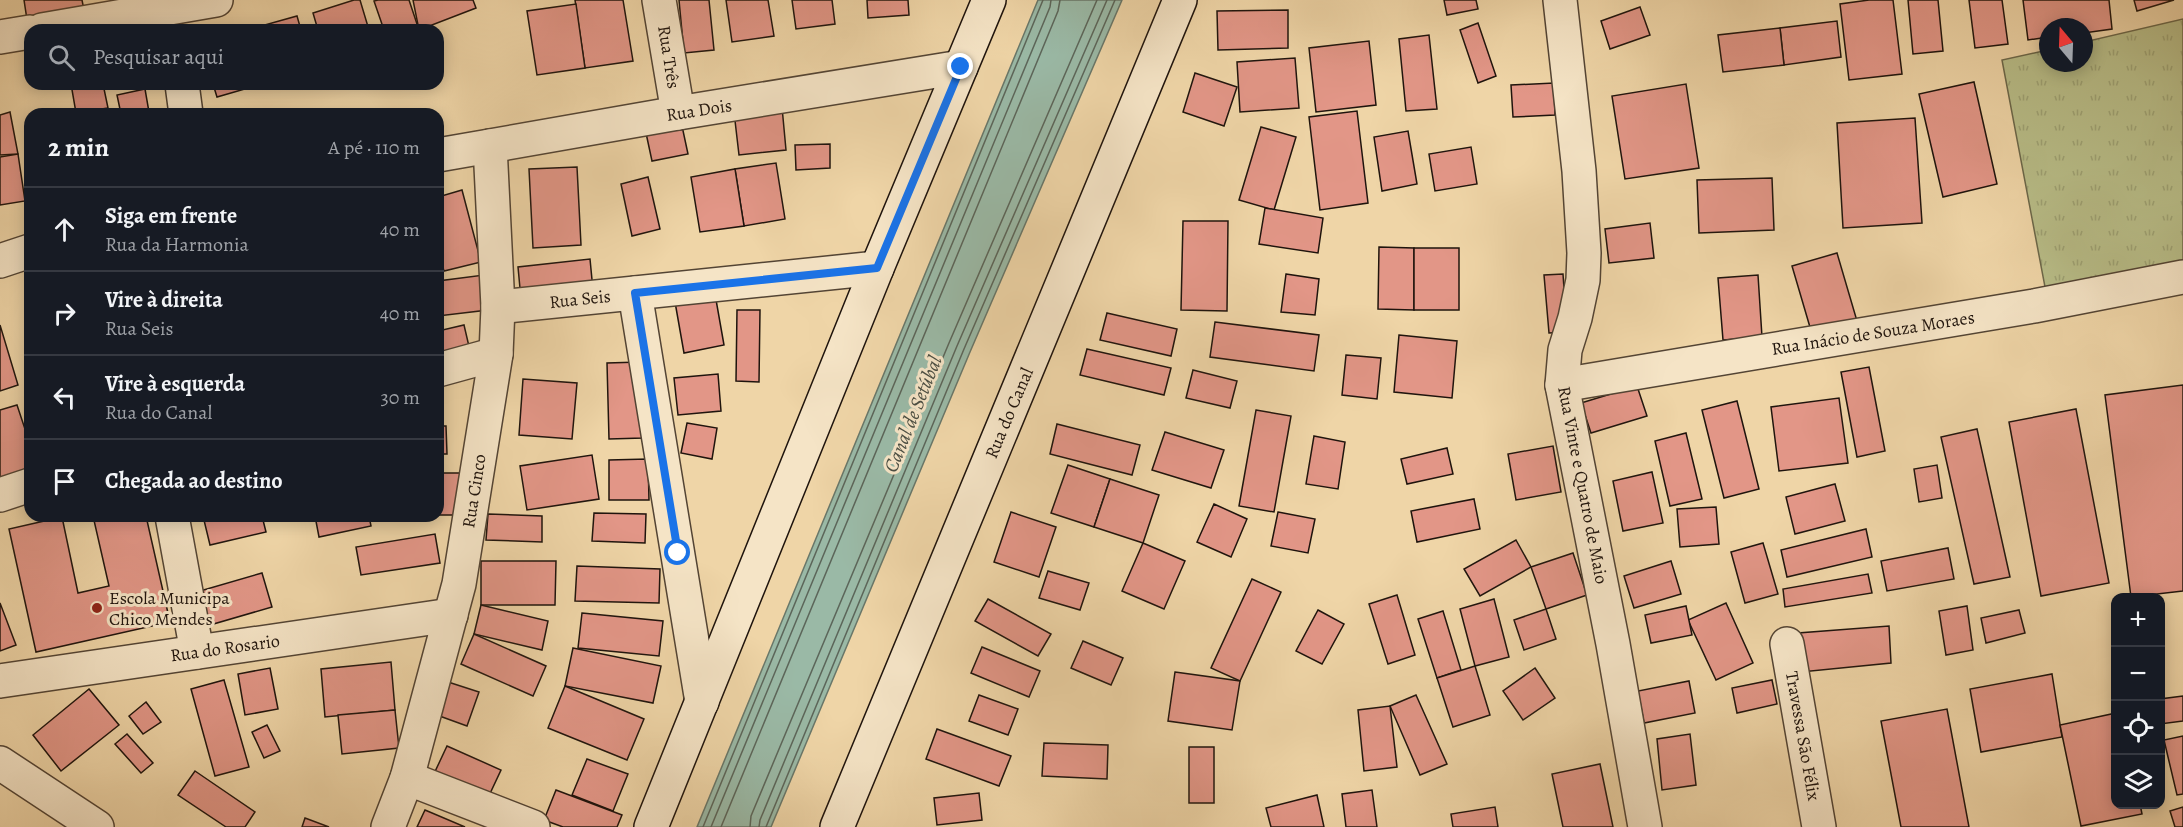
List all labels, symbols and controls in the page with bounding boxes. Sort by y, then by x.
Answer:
north arrow [2039,18,2093,72]
search box [24,24,444,90]
street label: Rua Três [652,24,686,90]
icon: search [45,41,78,74]
text: Pesquisar aqui [93,42,224,72]
route end [947,53,973,79]
street label: Rua Dois [664,93,734,127]
text: 2 min [48,130,109,165]
text: A pé · 110 m [328,134,420,161]
text: Siga em frente [105,201,237,231]
icon: ahead [48,213,81,246]
text: 40 m [380,216,420,243]
text: Rua da Harmonia [105,231,249,258]
street label: Rua Seis [548,284,612,314]
text: Vire à direita [105,285,223,315]
icon: right [48,297,81,330]
text: 40 m [380,300,420,327]
street label: Rua Inácio de Souza Moraes [1770,305,1976,361]
text: Rua Seis [105,315,174,342]
water label: Canal de Setúbal [877,352,949,476]
street label: Rua do Canal [979,363,1039,462]
text: Vire à esquerda [105,369,245,399]
icon: left [48,381,81,414]
text: 30 m [380,384,420,411]
street label: Rua Vinte e Quatro de Maio [1552,384,1614,586]
text: Rua do Canal [105,399,212,426]
street label: Rua Cinco [456,452,492,530]
icon: arrive [48,465,81,498]
text: Chegada ao destino [105,466,283,496]
route start [664,539,690,565]
place label: Escola Municipa Chico Mendes [109,586,230,631]
map controls [2111,593,2165,809]
button: + [2111,593,2165,647]
marker: Escola Municipa Chico Mendes [90,601,104,615]
street label: Rua do Rosario [169,628,281,668]
button: − [2111,647,2165,701]
street label: Travessa São Félix [1780,669,1826,803]
button: locate [2111,701,2165,755]
button: layers [2111,755,2165,809]

